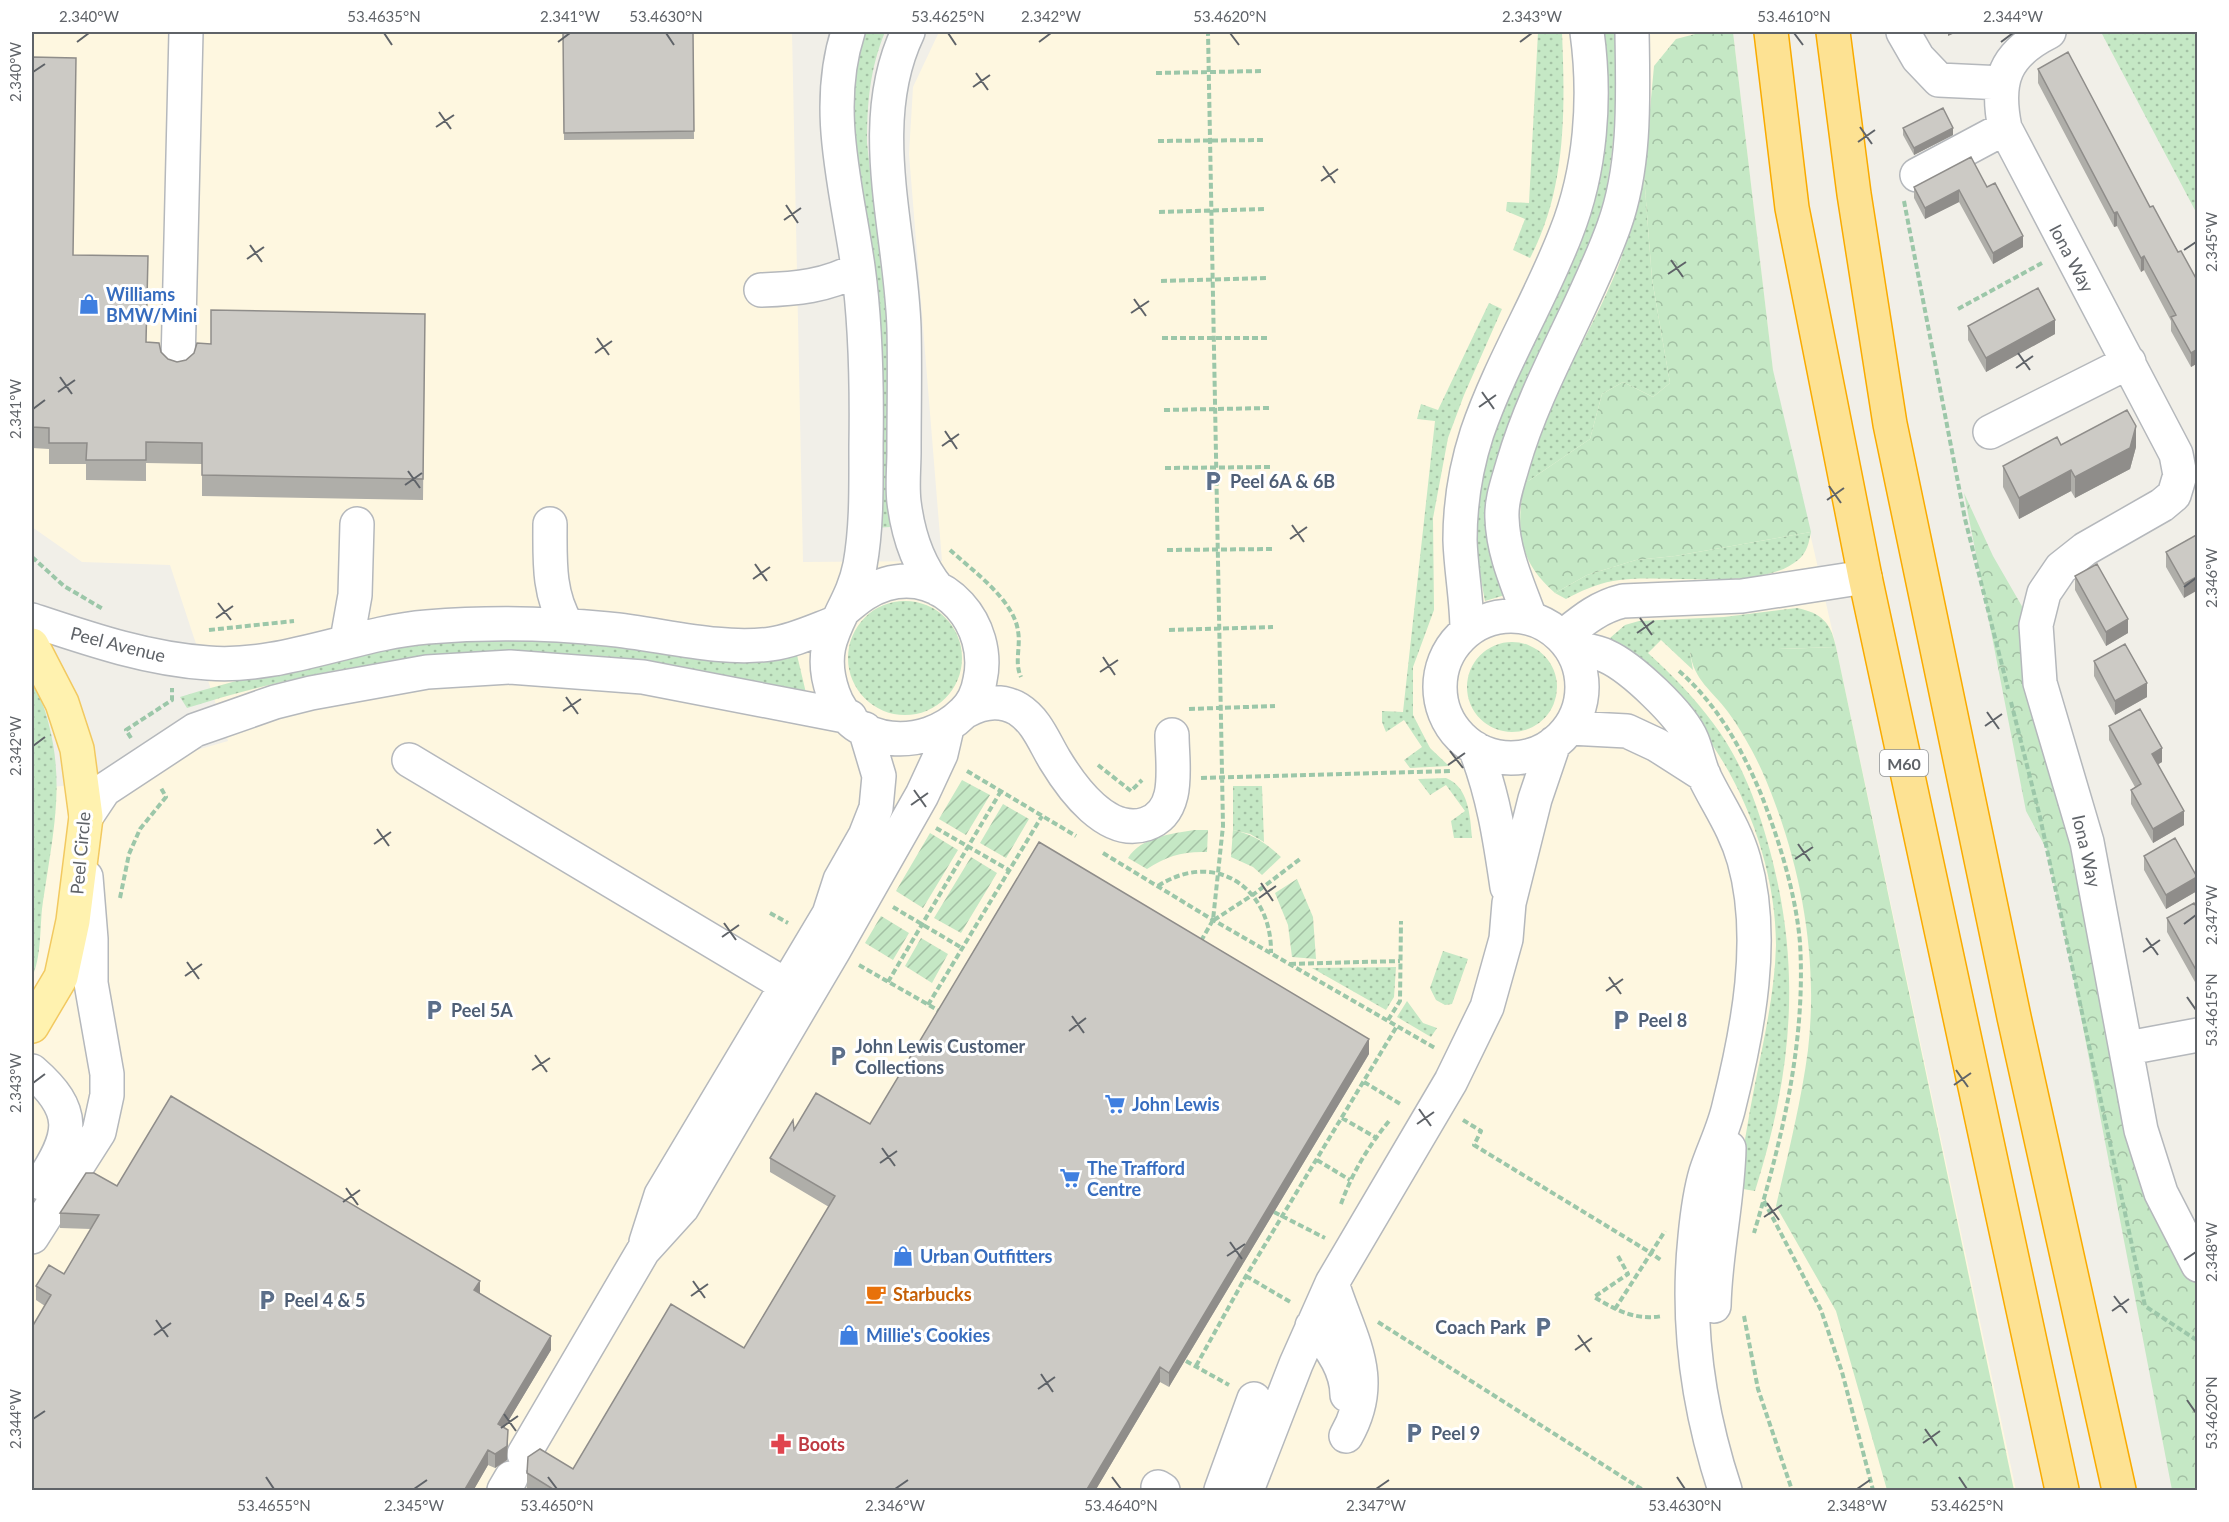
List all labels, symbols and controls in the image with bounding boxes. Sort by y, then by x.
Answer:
text: 2.340°W [59,7,120,25]
text: 53.4635°N [347,7,421,25]
text: 2.341°W [540,7,601,25]
text: 53.4630°N [629,7,703,25]
text: 53.4625°N [911,7,985,25]
text: 2.342°W [1021,7,1082,25]
text: 53.4620°N [1193,7,1267,25]
text: 2.343°W [1502,7,1563,25]
text: 53.4610°N [1757,7,1831,25]
text: 2.344°W [1983,7,2044,25]
text: 2.340°W [6,41,24,102]
text: 2.345°W [2202,211,2220,272]
street label: Iona Way [2045,220,2099,296]
place label: Williams BMW/Mini [106,283,197,326]
shop icon: Williams BMW/Mini [77,292,101,316]
text: 2.341°W [6,378,24,439]
parking icon: Peel 6A & 6B [1201,469,1225,493]
place label: Peel 6A & 6B [1230,470,1335,492]
text: 2.346°W [2202,547,2220,608]
street label: Peel Avenue [68,622,168,666]
text: 2.342°W [6,715,24,776]
road number: M60 [1880,750,1928,776]
street label: Peel Circle [65,811,95,895]
street label: Iona Way [2068,812,2106,890]
text: 2.347°W [2202,884,2220,945]
text: 53.4615°N [2202,973,2220,1047]
parking icon: Peel 5A [422,998,446,1022]
place label: Peel 5A [451,999,513,1021]
parking icon: Peel 8 [1609,1008,1633,1032]
place label: Peel 8 [1638,1009,1687,1031]
place label: John Lewis Customer Collections [855,1035,1026,1078]
parking icon: John Lewis Customer Collections [826,1044,850,1068]
text: 2.343°W [6,1052,24,1113]
supermarket icon: John Lewis [1103,1092,1127,1116]
place label: John Lewis [1132,1093,1220,1115]
place label: The Trafford Centre [1087,1157,1185,1200]
supermarket icon: The Trafford Centre [1058,1166,1082,1190]
text: 2.348°W [2202,1221,2220,1282]
shop icon: Urban Outfitters [891,1244,915,1268]
place label: Urban Outfitters [920,1245,1053,1267]
cafe icon: Starbucks [864,1282,888,1306]
place label: Starbucks [893,1283,972,1305]
parking icon: Peel 4 & 5 [255,1288,279,1312]
place label: Peel 4 & 5 [284,1289,365,1311]
parking icon: Coach Park [1531,1315,1555,1339]
place label: Coach Park [1435,1316,1526,1338]
shop icon: Millie's Cookies [837,1323,861,1347]
place label: Millie's Cookies [866,1324,990,1346]
text: 53.4620°N [2202,1376,2220,1450]
text: 2.344°W [6,1388,24,1449]
parking icon: Peel 9 [1402,1421,1426,1445]
place label: Peel 9 [1431,1422,1480,1444]
pharmacy icon: Boots [769,1432,793,1456]
place label: Boots [798,1433,845,1455]
text: 53.4655°N [237,1496,311,1514]
text: 2.345°W [384,1496,445,1514]
text: 53.4650°N [520,1496,594,1514]
text: 2.346°W [865,1496,926,1514]
text: 53.4640°N [1084,1496,1158,1514]
text: 2.347°W [1346,1496,1407,1514]
text: 53.4630°N [1648,1496,1722,1514]
text: 2.348°W [1827,1496,1888,1514]
text: 53.4625°N [1930,1496,2004,1514]

